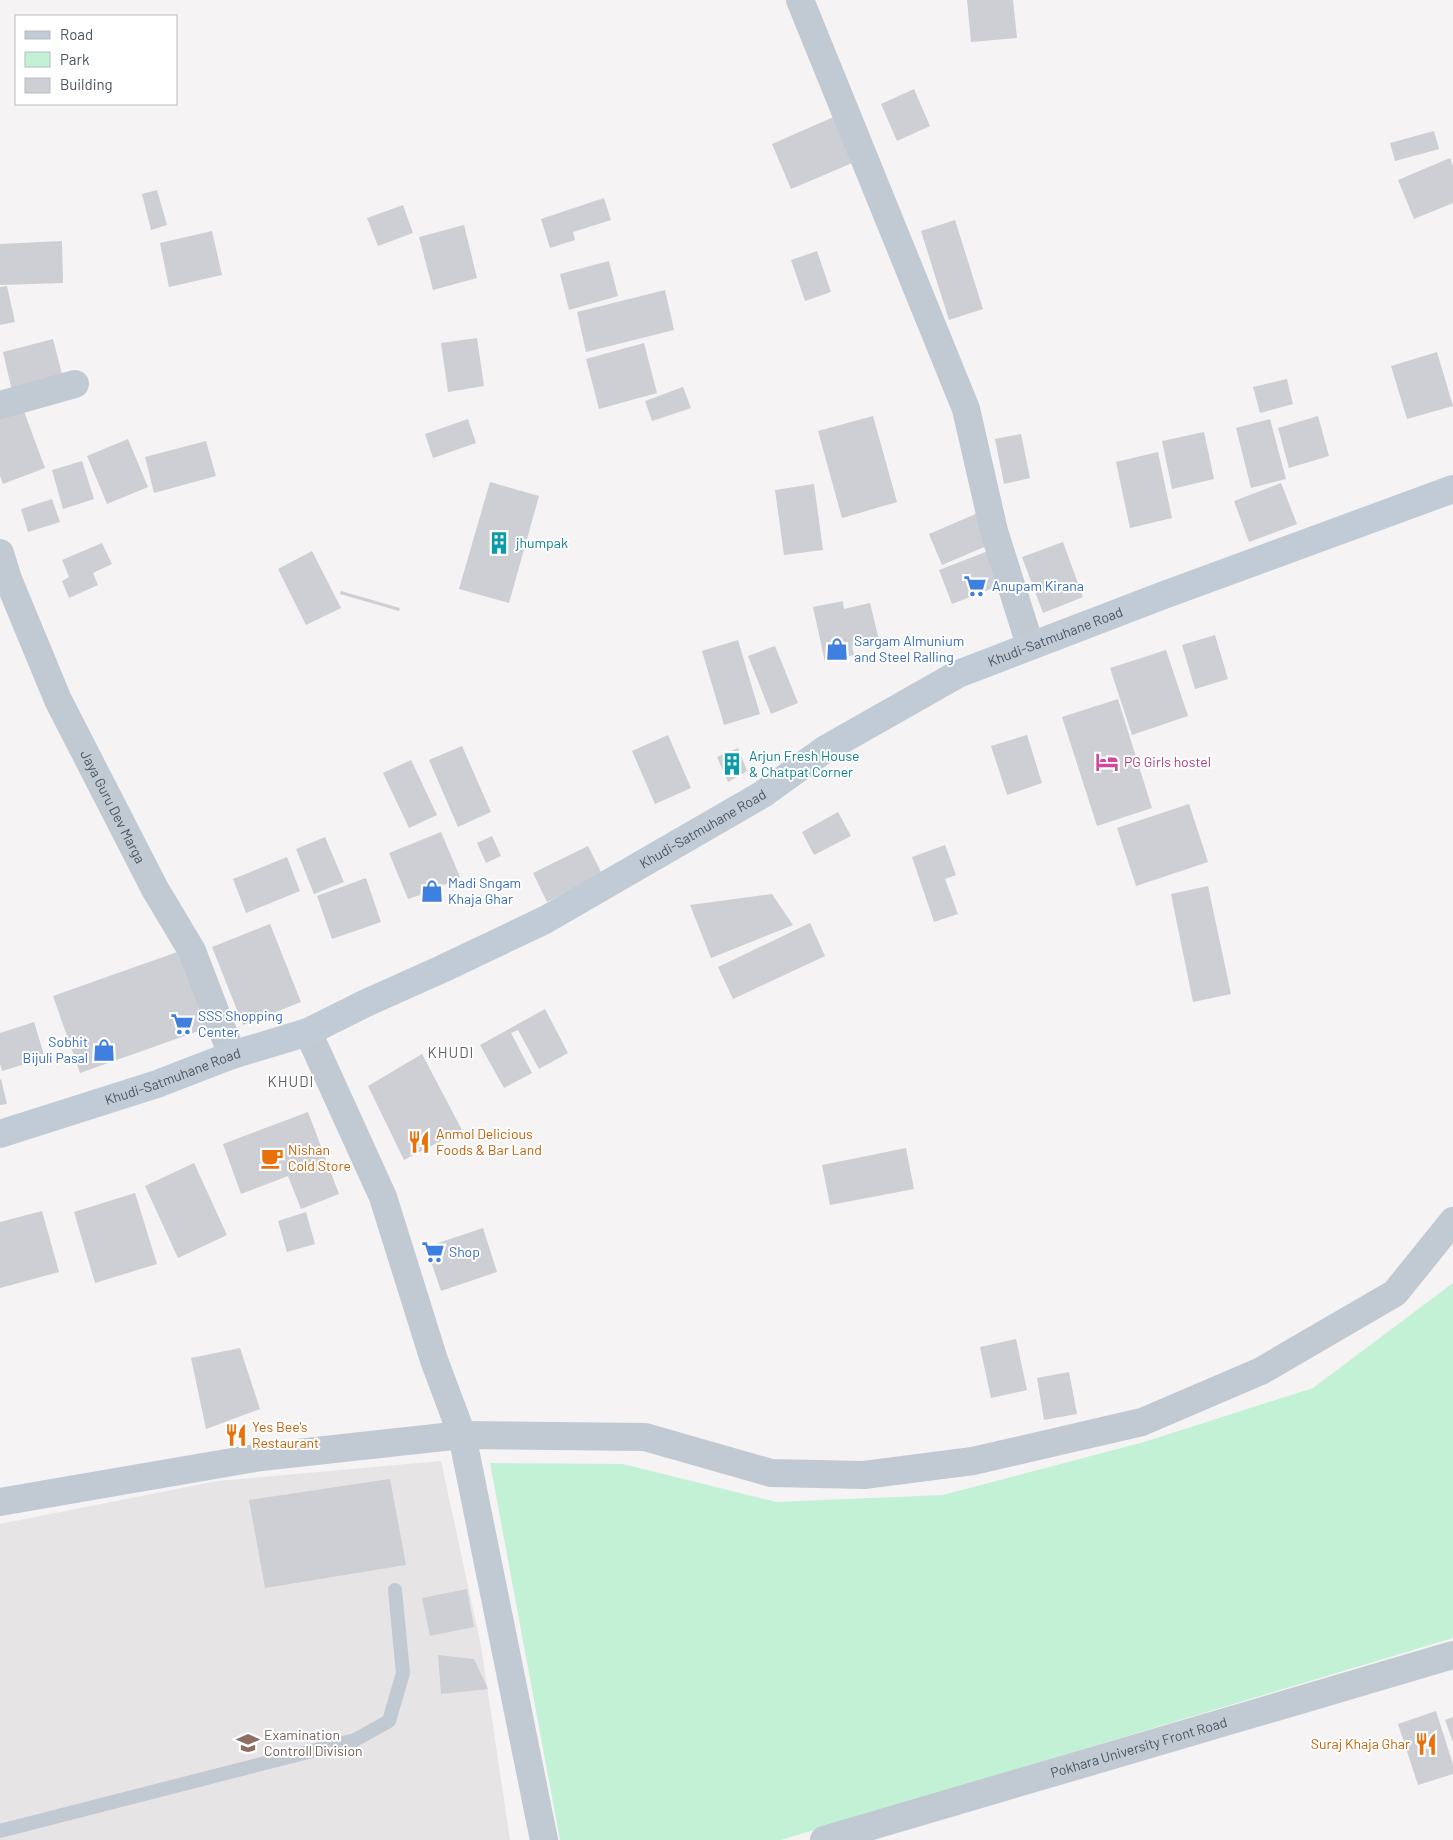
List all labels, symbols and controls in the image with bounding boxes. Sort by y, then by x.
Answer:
legend [15,15,178,105]
text: Road [60,25,93,43]
text: Park [60,50,90,68]
text: Building [60,75,113,93]
building icon: jhumpak [486,530,512,556]
place label: jhumpak [515,534,568,551]
supermarket icon: Anupam Kirana [962,573,988,599]
place label: Anupam Kirana [992,577,1084,594]
street label: Khudi-Satmuhane Road [985,603,1125,670]
place label: Sargam Almunium and Steel Ralling [854,632,964,665]
shop icon: Sargam Almunium and Steel Ralling [824,636,850,662]
street label: Jaya Guru Dev Marga [77,747,149,866]
place label: Arjun Fresh House & Chatpat Corner [749,747,860,780]
hotel icon: PG Girls hostel [1094,749,1120,775]
building icon: Arjun Fresh House & Chatpat Corner [719,751,745,777]
place label: PG Girls hostel [1124,753,1211,770]
street label: Khudi-Satmuhane Road [636,785,769,872]
place label: Madi Sngam Khaja Ghar [448,874,521,907]
shop icon: Madi Sngam Khaja Ghar [419,878,445,904]
place label: SSS Shopping Center [198,1007,283,1040]
supermarket icon: SSS Shopping Center [169,1011,195,1037]
place label: Sobhit Bijuli Pasal [23,1033,88,1066]
shop icon: Sobhit Bijuli Pasal [91,1037,117,1063]
district label: KHUDI [428,1043,474,1061]
street label: Khudi-Satmuhane Road [102,1044,242,1108]
district label: KHUDI [268,1072,314,1090]
place label: Anmol Delicious Foods & Bar Land [436,1125,542,1158]
restaurant icon: Anmol Delicious Foods & Bar Land [406,1129,432,1155]
place label: Nishan Cold Store [288,1141,351,1174]
cafe icon: Nishan Cold Store [259,1145,285,1171]
supermarket icon: Shop [420,1239,446,1265]
place label: Shop [449,1243,480,1260]
place label: Yes Bee's Restaurant [252,1418,319,1451]
restaurant icon: Yes Bee's Restaurant [223,1422,249,1448]
street label: Pokhara University Front Road [1048,1713,1229,1781]
place label: Examination Controll Division [264,1726,363,1759]
school or university icon: Examination Controll Division [235,1730,261,1756]
restaurant icon: Suraj Khaja Ghar [1413,1731,1439,1757]
place label: Suraj Khaja Ghar [1311,1735,1410,1752]

